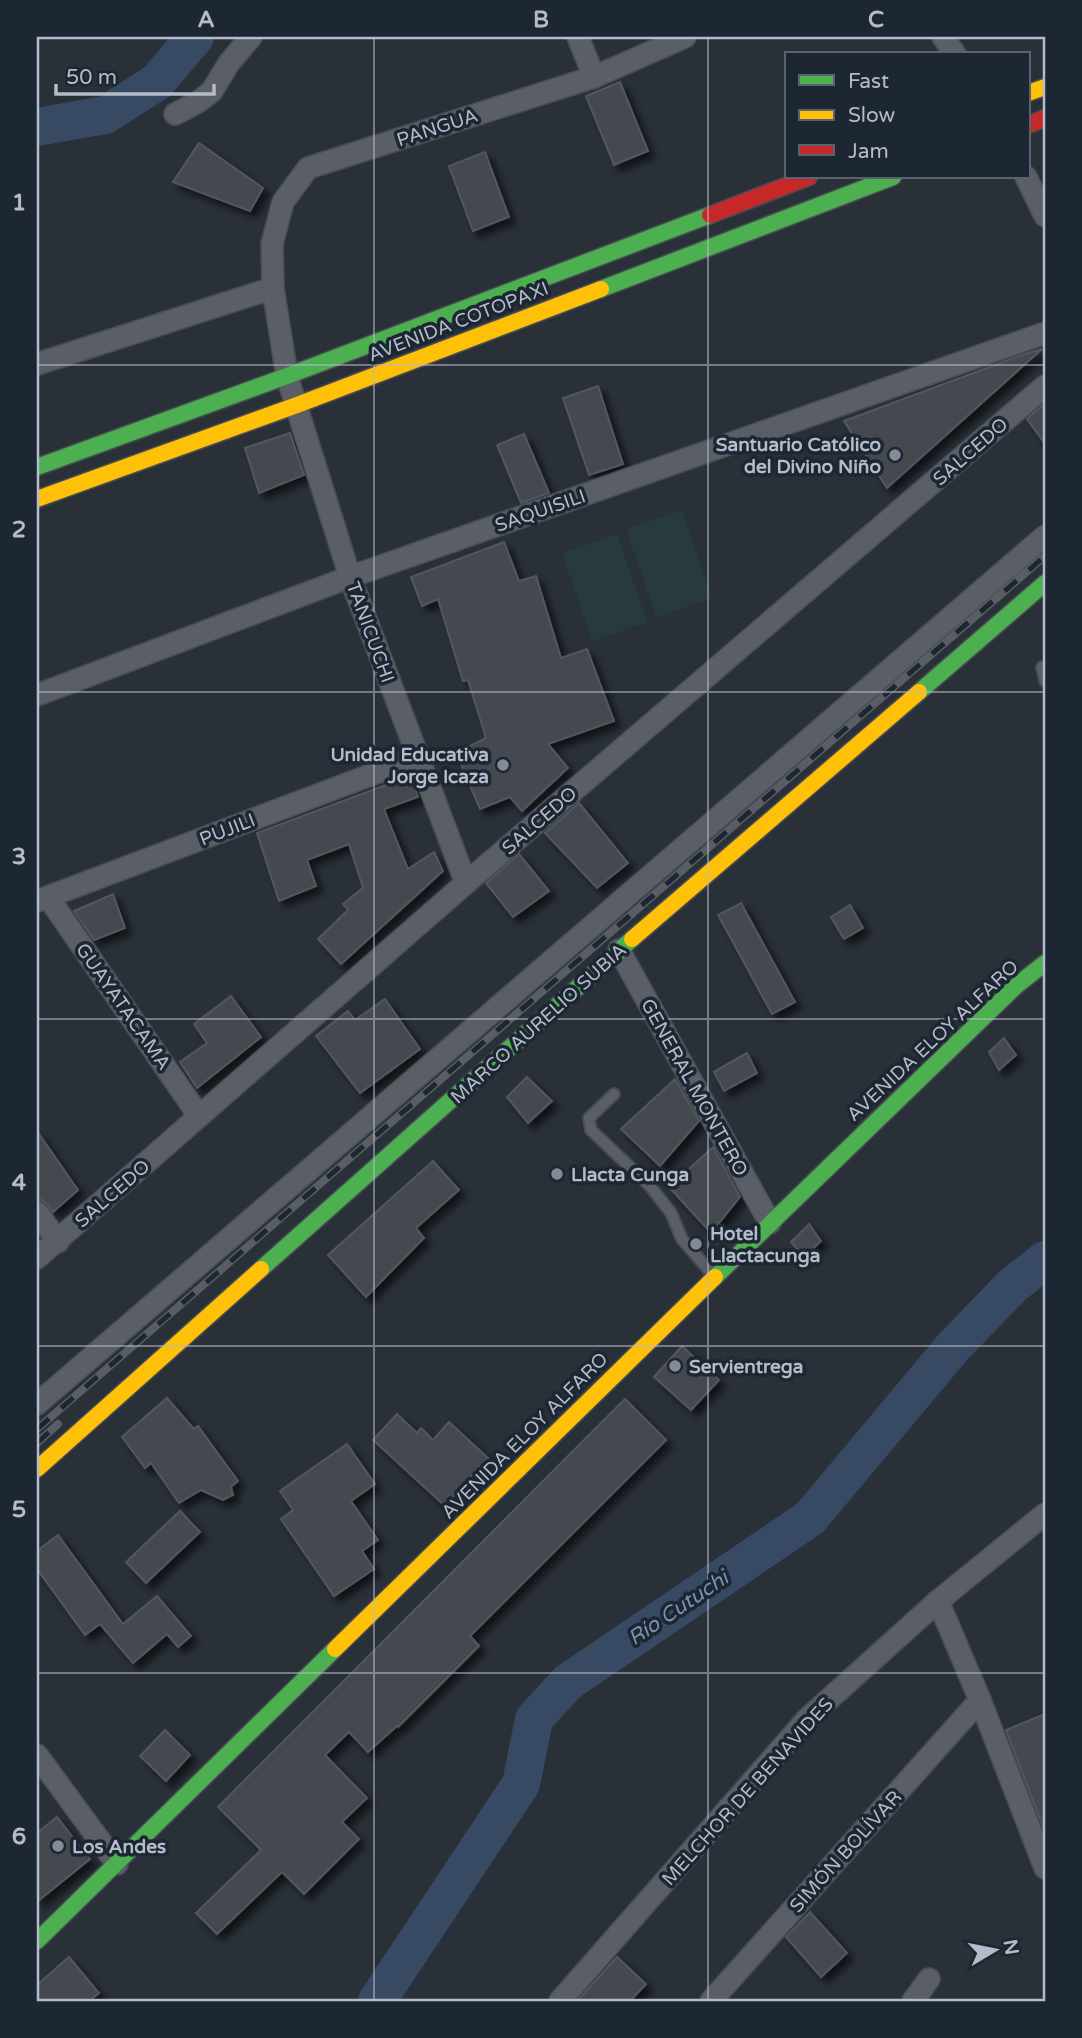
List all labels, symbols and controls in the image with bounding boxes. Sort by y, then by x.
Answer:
text: A [197,6,215,34]
text: B [533,6,549,34]
text: C [868,6,884,34]
scale bar [56,52,214,96]
legend [785,52,1030,178]
text: 50 m [66,65,117,90]
text: Fast [848,69,889,94]
text: Slow [848,103,896,128]
street label: PANGUA [394,105,481,151]
text: Jam [848,139,889,164]
text: 1 [12,189,26,217]
street label: AVENIDA COTOPAXI [365,277,552,367]
street label: SALCEDO [929,413,1013,490]
place label: Santuario Católico del Divino Niño [716,434,881,478]
marker: Santuario Católico del Divino Niño [887,447,903,463]
street label: SAQUISILI [492,485,589,537]
text: 2 [12,516,26,544]
street label: TANICUCHI [342,579,398,686]
place label: Unidad Educativa Jorge Icaza [330,744,489,789]
marker: Unidad Educativa Jorge Icaza [495,757,511,773]
street label: SALCEDO [498,782,582,859]
street label: PUJILI [196,809,258,851]
text: 3 [12,843,26,871]
street label: GUAYATACAMA [71,939,175,1074]
street label: MARCO AURELIO SUBIA [446,939,631,1108]
street label: AVENIDA ELOY ALFARO [842,956,1023,1126]
street label: GENERAL MONTERO [636,995,752,1180]
street label: SALCEDO [71,1155,155,1232]
place label: Llacta Cunga [571,1164,689,1187]
marker: Llacta Cunga [549,1166,565,1182]
text: 4 [12,1169,27,1197]
place label: Hotel Llactacunga [710,1223,820,1268]
marker: Hotel Llactacunga [688,1236,704,1252]
street label: AVENIDA ELOY ALFARO [437,1348,612,1523]
place label: Servientrega [689,1356,803,1379]
marker: Servientrega [667,1358,683,1374]
text: 5 [12,1496,26,1524]
water label: Río Cutuchi [623,1564,735,1651]
street label: MELCHOR DE BENAVIDES [658,1693,838,1890]
street label: SIMÓN BOLÍVAR [785,1786,906,1917]
text: 6 [12,1823,26,1851]
place label: Los Andes [72,1836,166,1858]
marker: Los Andes [50,1838,66,1854]
north arrow [960,1916,1030,1986]
text: N [999,1938,1023,1957]

